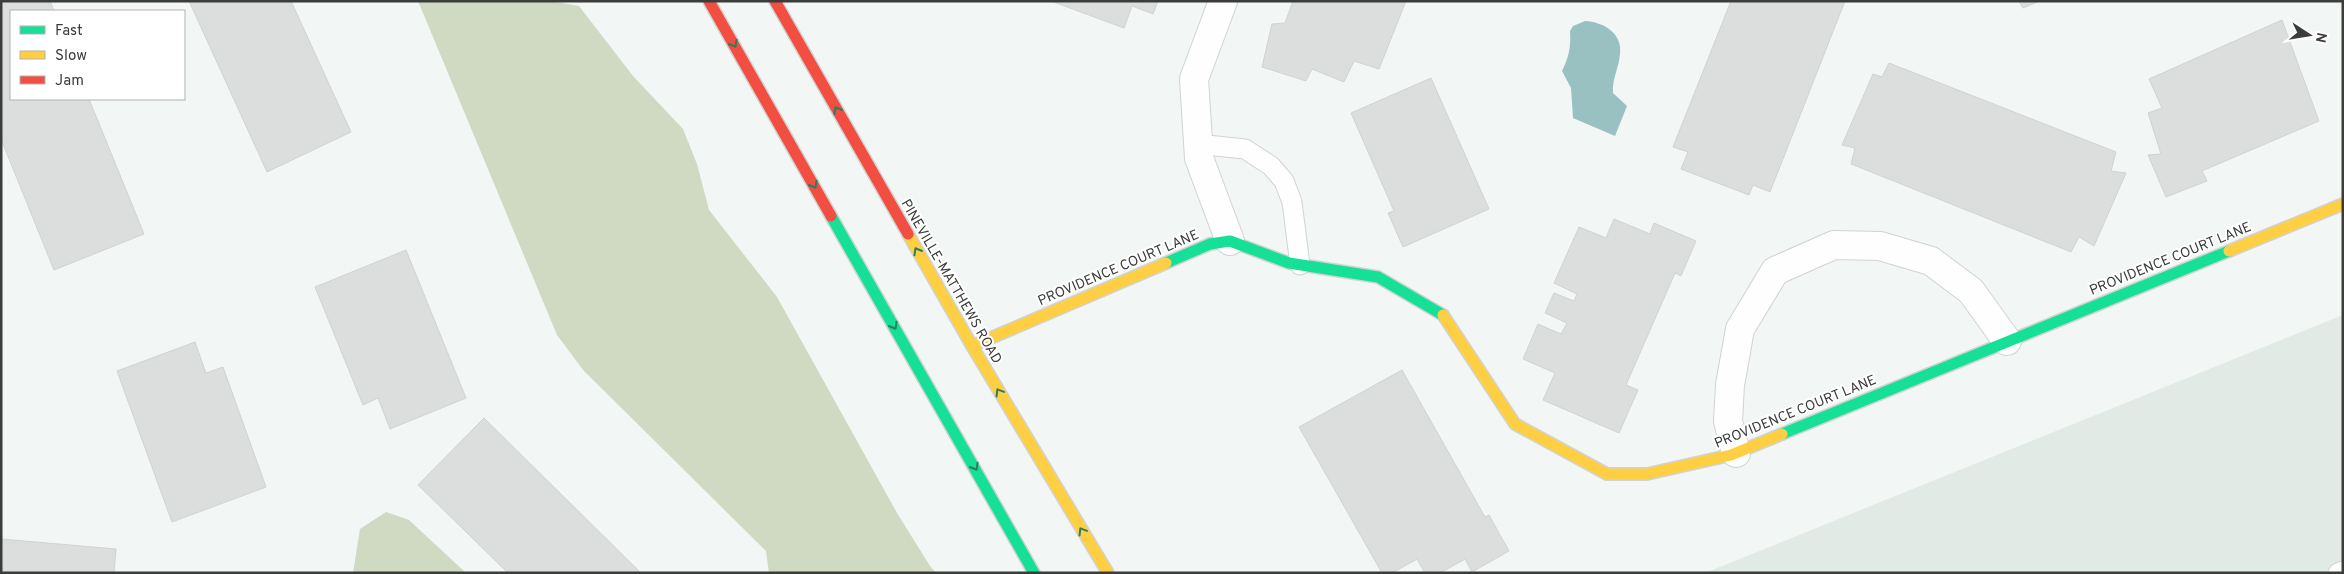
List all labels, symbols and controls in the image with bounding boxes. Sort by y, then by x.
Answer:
legend [10,10,185,100]
north arrow [2284,10,2334,60]
text: Fast [55,22,83,41]
text: N [2311,31,2330,44]
one-way arrow [727,38,737,47]
text: Slow [55,47,87,66]
text: Jam [55,72,84,91]
one-way arrow [833,106,843,115]
one-way arrow [808,179,818,188]
street label: PINEVILLE-MATTHEWS ROAD [897,196,1005,367]
street label: PROVIDENCE COURT LANE [2087,219,2254,300]
street label: PROVIDENCE COURT LANE [1036,227,1202,310]
one-way arrow [914,247,924,256]
one-way arrow [888,321,898,330]
street label: PROVIDENCE COURT LANE [1712,372,1879,453]
one-way arrow [995,388,1005,397]
one-way arrow [968,462,978,471]
one-way arrow [1079,527,1089,536]

